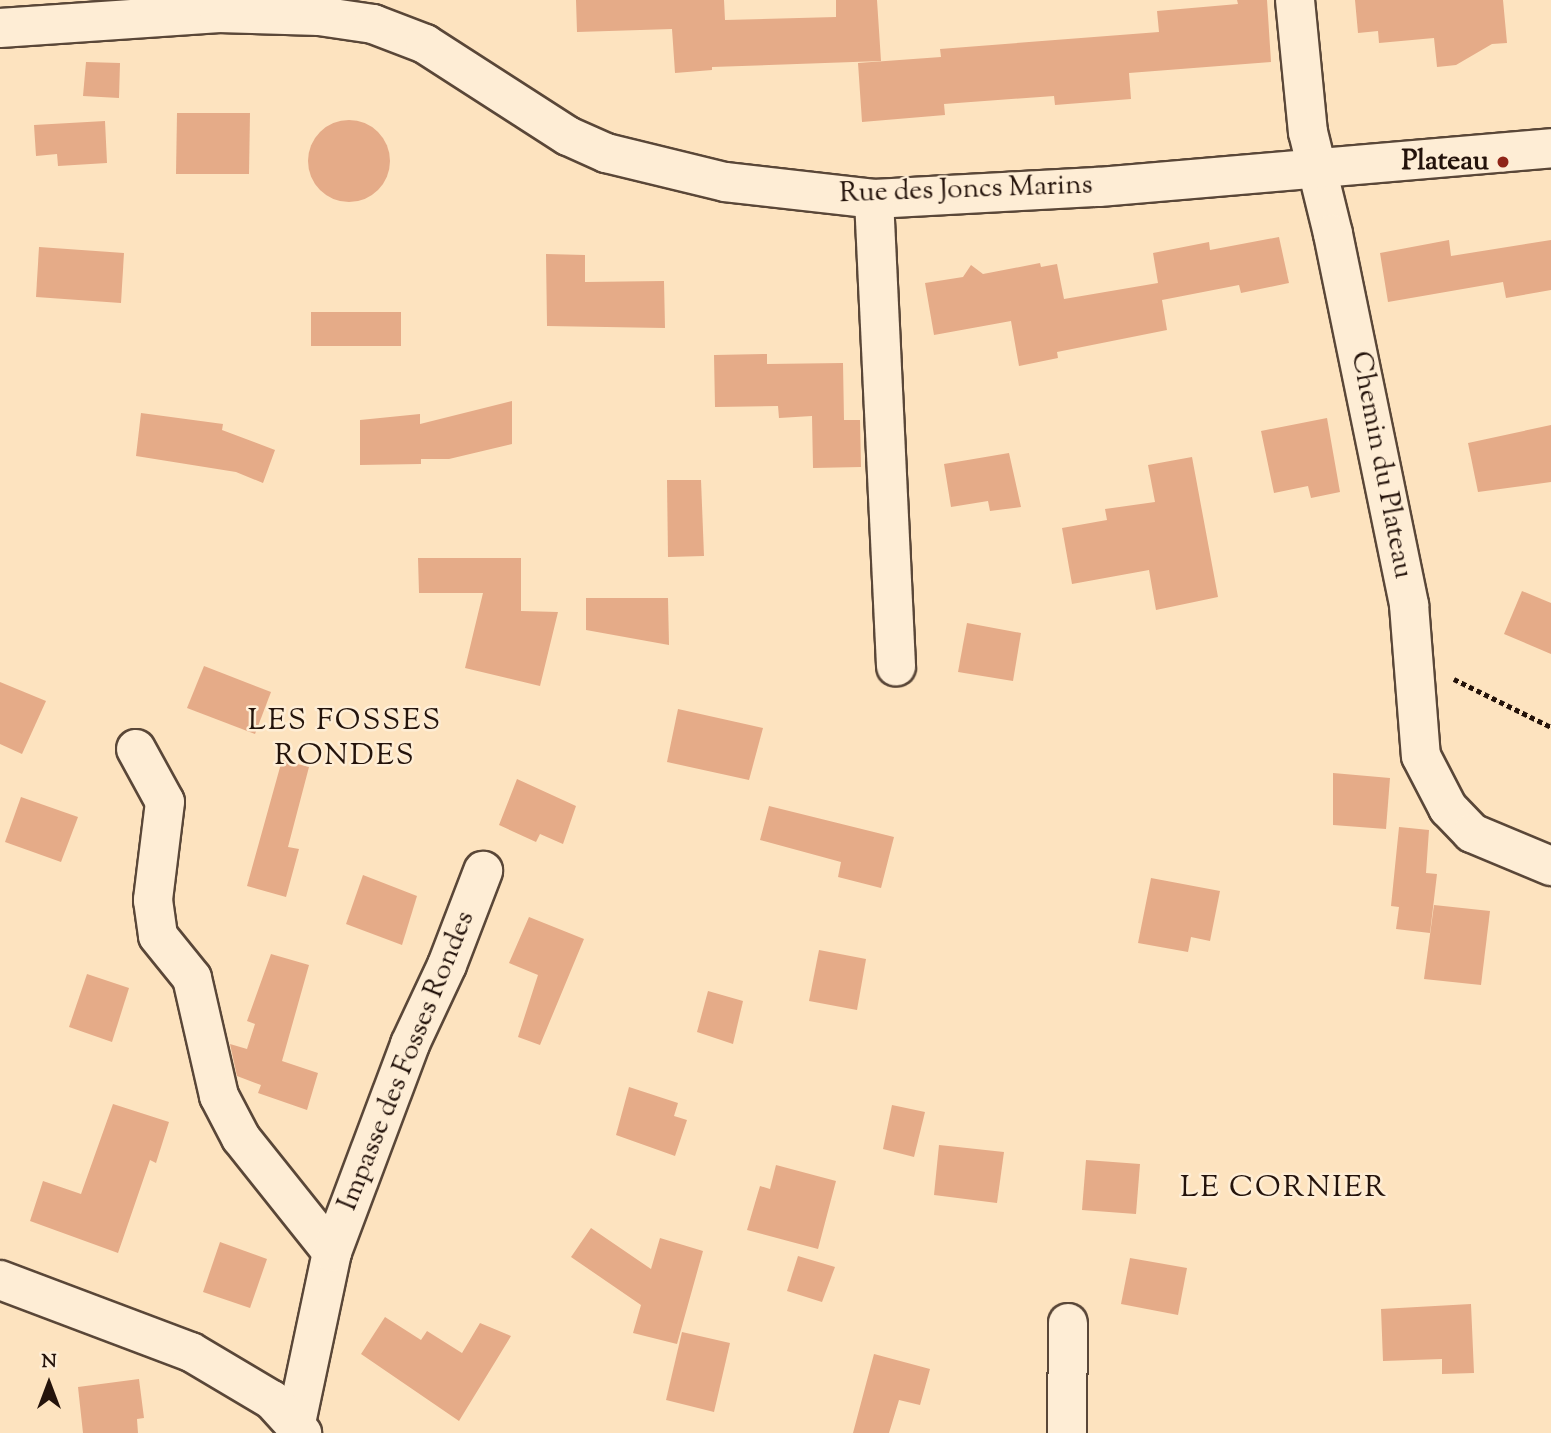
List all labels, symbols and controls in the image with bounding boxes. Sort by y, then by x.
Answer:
place label: Plateau [1402,145,1489,179]
marker: Plateau [1495,154,1511,170]
street label: Rue des Joncs Marins [839,169,1093,211]
street label: Chemin du Plateau [1343,349,1419,581]
district label: LES FOSSES RONDES [249,704,441,774]
street label: Impasse des Fosses Rondes [331,906,483,1216]
district label: LE CORNIER [1182,1171,1386,1207]
north arrow [14,1349,84,1419]
text: N [41,1349,57,1376]

